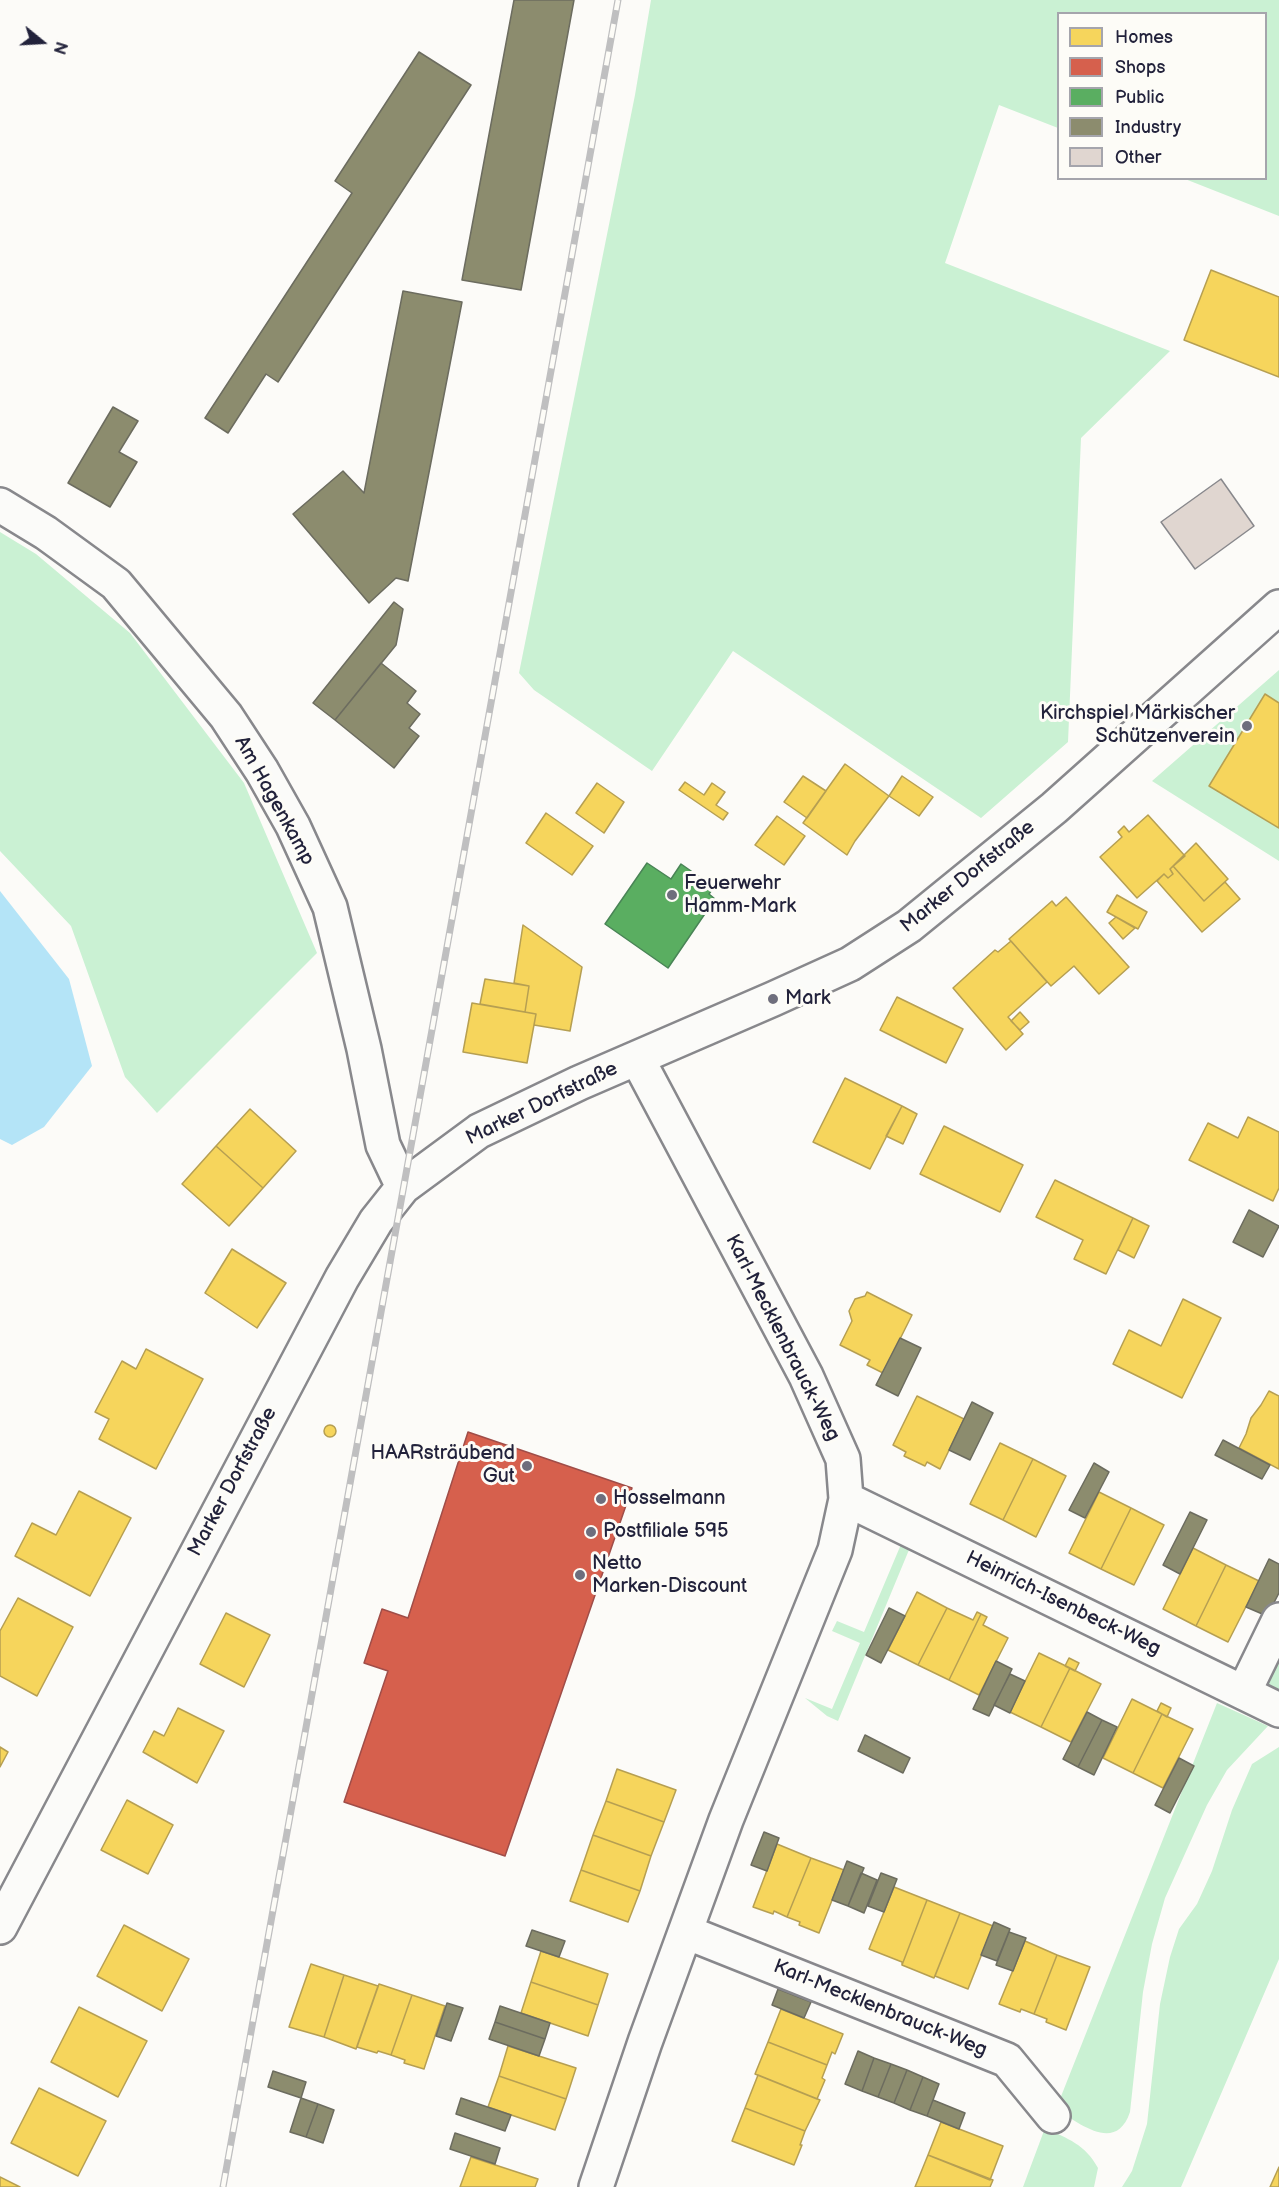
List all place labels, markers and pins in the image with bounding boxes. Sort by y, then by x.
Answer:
place label: Kirchspiel Märkischer Schützenverein [1040,702,1235,749]
marker: Kirchspiel Märkischer Schützenverein [1240,719,1254,733]
place label: Feuerwehr Hamm-Mark [684,872,796,919]
marker: Feuerwehr Hamm-Mark [665,888,679,902]
place label: Mark [785,987,831,1011]
marker: Mark [766,992,780,1006]
place label: HAARsträubend Gut [371,1442,515,1489]
marker: HAARsträubend Gut [520,1459,534,1473]
place label: Hosselmann [613,1487,726,1511]
marker: Hosselmann [594,1492,608,1506]
place label: Postfiliale 595 [603,1520,728,1544]
marker: Postfiliale 595 [584,1525,598,1539]
place label: Netto Marken-Discount [592,1552,747,1599]
marker: Netto Marken-Discount [573,1568,587,1582]

